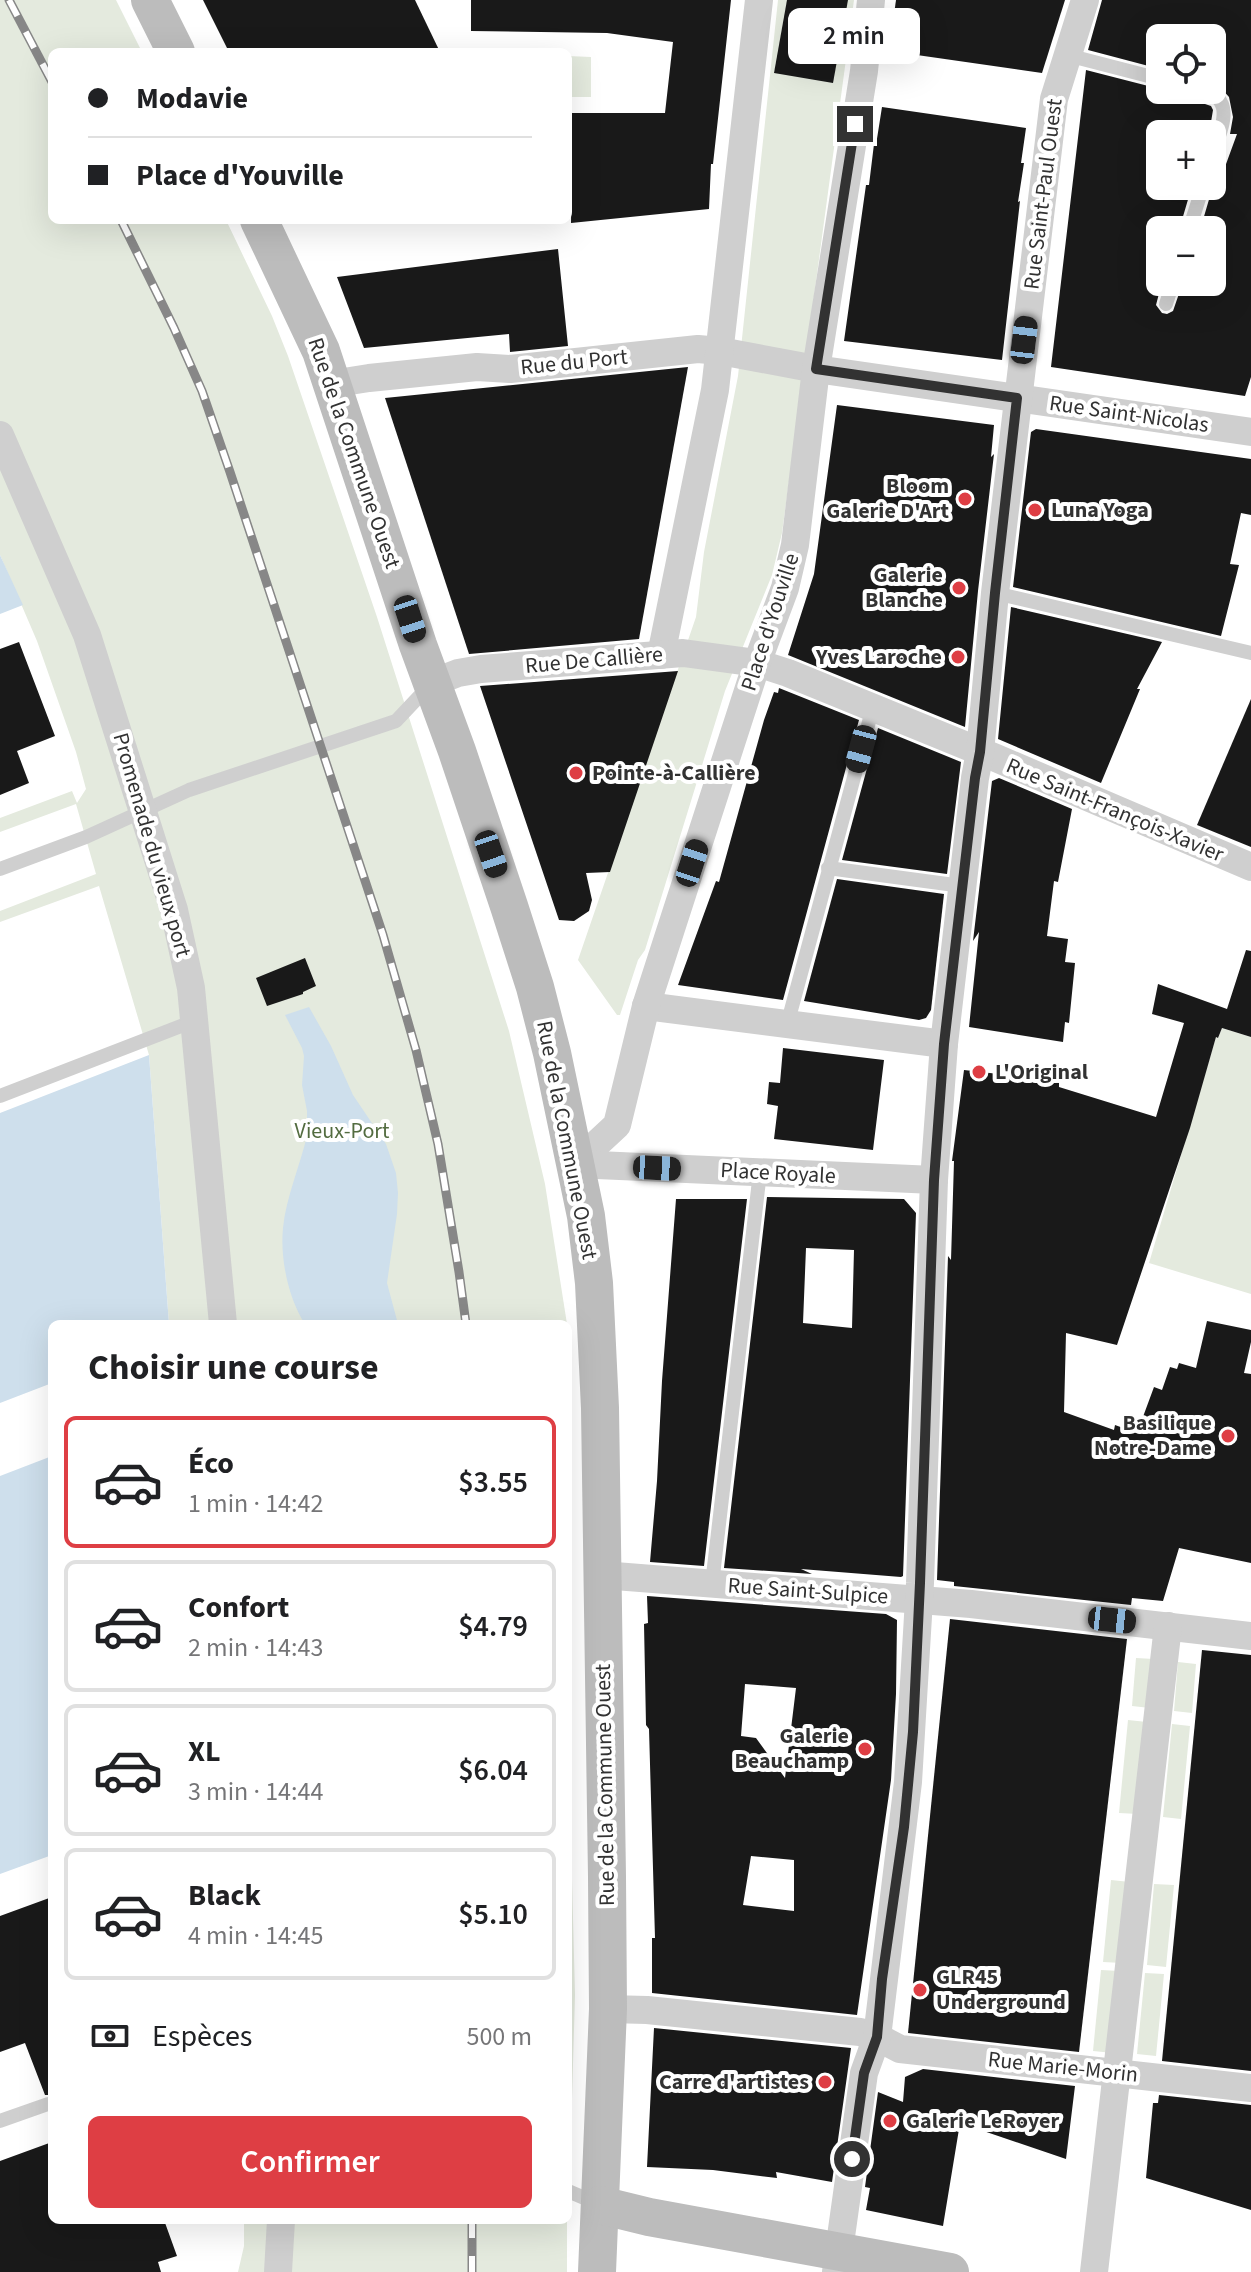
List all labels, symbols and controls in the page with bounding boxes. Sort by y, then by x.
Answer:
callout: 2 min [789,8,921,64]
text: 2 min [823,17,885,54]
map controls [1146,24,1226,296]
button: locate [1146,24,1226,104]
text: Modavie [136,77,248,120]
street label: Rue Saint-Paul Ouest [1015,96,1071,291]
route end [837,106,873,142]
button: + [1146,120,1226,200]
text: Place d'Youville [136,154,344,197]
button: − [1146,216,1226,296]
car [1009,315,1039,365]
street label: Rue de la Commune Ouest [299,333,409,573]
street label: Rue du Port [519,340,630,384]
street label: Rue Saint-Nicolas [1047,387,1211,441]
place label: Bloom Galerie D'Art [826,470,950,527]
marker: Bloom Galerie D'Art [956,490,974,508]
place label: Luna Yoga [1051,494,1149,526]
marker: Luna Yoga [1026,501,1044,519]
street label: Place d'Youville [733,549,807,695]
place label: Galerie Blanche [865,559,943,616]
marker: Galerie Blanche [950,579,968,597]
car [391,592,429,646]
street label: Rue De Callière [524,638,664,682]
place label: Yves Laroche [815,641,942,673]
marker: Yves Laroche [949,648,967,666]
car [843,723,879,775]
street label: Promenade du vieux port [105,729,200,962]
street label: Rue Saint-François-Xavier [1001,750,1229,870]
place label: Pointe-à-Callière [592,757,756,789]
marker: Pointe-à-Callière [567,764,585,782]
car [472,827,510,881]
car [673,836,711,890]
street label: Rue de la Commune Ouest [528,1018,606,1263]
place label: L'Original [995,1056,1089,1088]
marker: L'Original [970,1063,988,1081]
park label: Vieux-Port [295,1115,390,1147]
street label: Place Royale [719,1154,837,1192]
car [632,1155,682,1181]
text: Choisir une course [88,1342,379,1393]
place label: Basilique Notre-Dame [1094,1407,1212,1464]
marker: Basilique Notre-Dame [1219,1427,1237,1445]
text: Éco [188,1442,234,1485]
icon: car [92,1446,164,1518]
text: $3.55 [458,1461,528,1504]
text: 1 min · 14:42 [188,1485,323,1522]
street label: Rue Saint-Sulpice [727,1569,889,1613]
text: Confort [188,1586,289,1629]
icon: car [92,1590,164,1662]
text: $4.79 [458,1605,528,1648]
car [1087,1606,1137,1634]
text: 2 min · 14:43 [188,1629,323,1666]
street label: Rue de la Commune Ouest [587,1663,623,1906]
place label: Galerie Beauchamp [735,1720,849,1777]
text: XL [188,1730,221,1773]
icon: car [92,1734,164,1806]
marker: Galerie Beauchamp [856,1740,874,1758]
text: $6.04 [458,1749,528,1792]
text: 3 min · 14:44 [188,1773,323,1810]
text: Black [188,1874,261,1917]
icon: car [92,1878,164,1950]
text: $5.10 [458,1893,528,1936]
text: 4 min · 14:45 [188,1917,323,1954]
place label: GLR45 Underground [936,1961,1066,2018]
marker: GLR45 Underground [911,1981,929,1999]
icon: cash [88,2014,132,2058]
text: Espèces [152,2015,252,2058]
text: 500 m [466,2018,532,2055]
street label: Rue Marie-Morin [986,2043,1140,2091]
place label: Carre d'artistes [659,2066,809,2098]
marker: Carre d'artistes [816,2073,834,2091]
place label: Galerie LeRoyer [906,2105,1059,2137]
marker: Galerie LeRoyer [881,2112,899,2130]
button: Confirmer [88,2116,532,2208]
route start [834,2141,870,2177]

